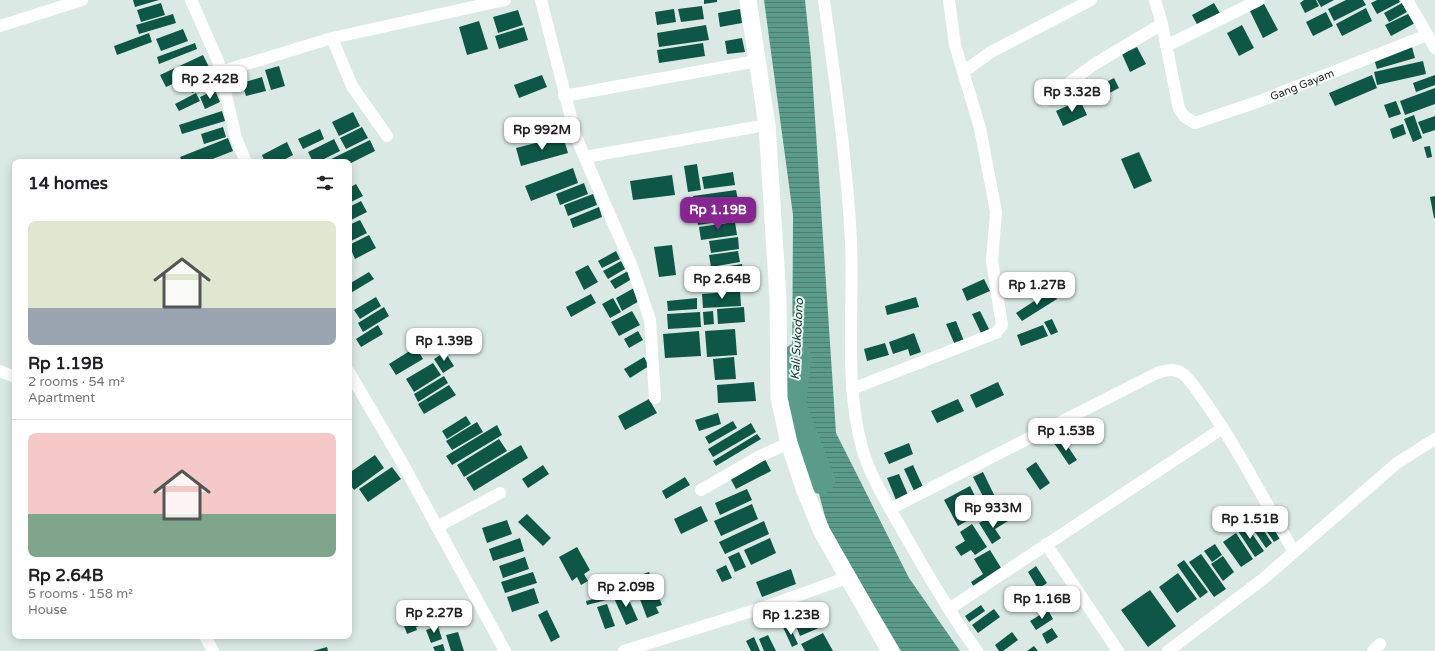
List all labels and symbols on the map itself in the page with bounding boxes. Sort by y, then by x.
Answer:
pin: Rp 2.42B [169,66,251,100]
street label: Gang Gayam [1268,66,1336,103]
pin: Rp 3.32B [1031,79,1113,113]
pin: Rp 992M [505,117,579,151]
pin: Rp 1.19B [677,197,759,231]
pin: Rp 2.64B [681,266,763,300]
pin: Rp 1.27B [996,272,1078,306]
water label: Kali Sukodono [788,297,806,380]
pin: Rp 1.39B [403,328,485,362]
pin: Rp 1.53B [1025,418,1107,452]
pin: Rp 933M [956,495,1030,529]
pin: Rp 1.51B [1209,506,1291,540]
pin: Rp 2.09B [585,574,667,608]
pin: Rp 1.16B [1001,586,1083,620]
pin: Rp 2.27B [393,600,475,634]
pin: Rp 1.23B [750,602,832,636]

